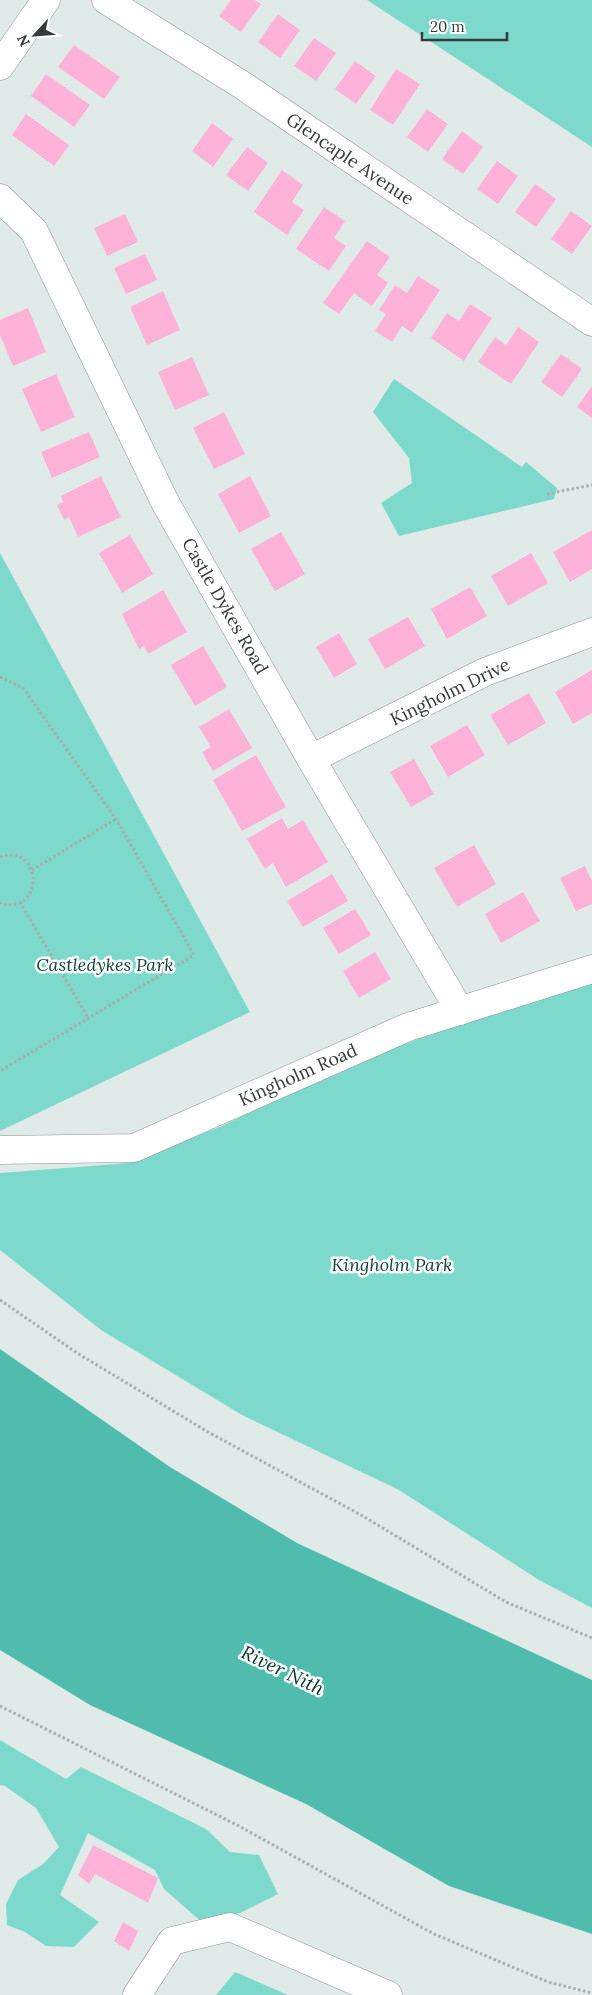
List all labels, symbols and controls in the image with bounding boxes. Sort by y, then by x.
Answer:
north arrow [10,10,60,60]
scale bar [422,10,507,42]
text: 20 m [430,17,465,36]
text: N [13,32,34,50]
street label: Glencaple Avenue [282,107,419,210]
street label: Castle Dykes Road [177,534,274,678]
street label: Kingholm Drive [386,652,514,731]
park label: Castledykes Park [36,953,174,976]
street label: Kingholm Road [235,1038,361,1111]
park label: Kingholm Park [332,1253,452,1276]
water label: River Nith [238,1640,328,1700]

